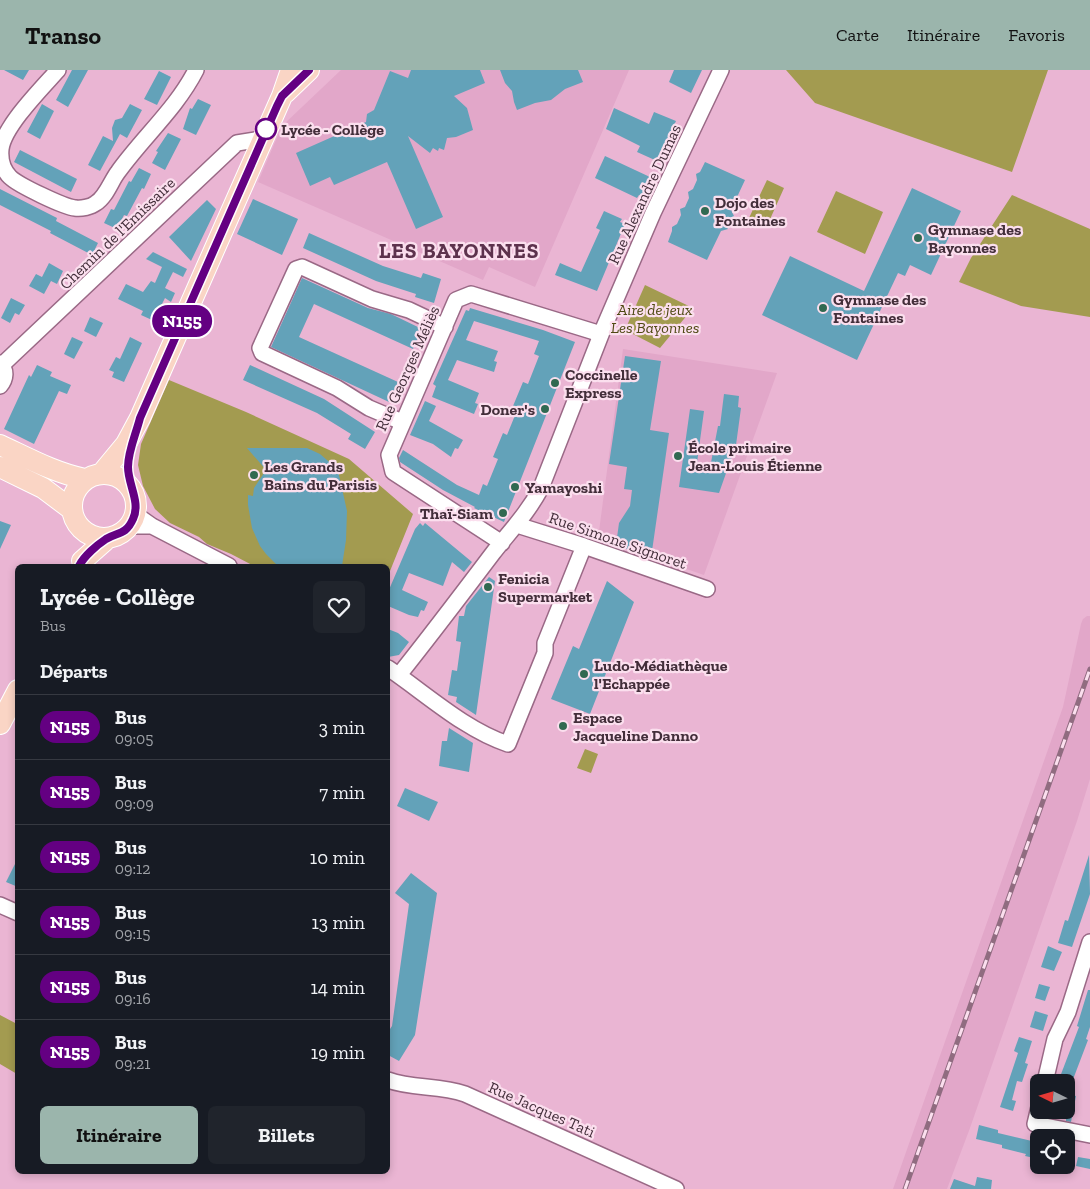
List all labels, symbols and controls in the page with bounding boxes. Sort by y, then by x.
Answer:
text: Transo [25,21,101,50]
text: Carte [836,24,879,46]
text: Itinéraire [907,24,980,46]
text: Favoris [1008,24,1065,46]
marker: Lycée - Collège [255,118,277,140]
place label: Lycée - Collège [281,120,384,139]
street label: Rue Alexandre Dumas [604,121,685,267]
street label: Chemin de l'Emissaire [56,173,179,293]
place label: Dojo des Fontaines [715,193,785,230]
marker: Dojo des Fontaines [699,205,711,217]
place label: Gymnase des Bayonnes [928,220,1021,257]
marker: Gymnase des Bayonnes [912,232,924,244]
district label: LES BAYONNES [379,238,539,263]
place label: Gymnase des Fontaines [833,290,926,327]
park label: Aire de jeux Les Bayonnes [611,300,699,337]
marker: Gymnase des Fontaines [817,302,829,314]
street label: Rue Georges Méliès [371,303,444,434]
line badge: N155 [147,305,217,337]
text: N155 [162,310,202,332]
place label: Coccinelle Express [565,365,638,402]
marker: Coccinelle Express [549,377,561,389]
place label: Doner's [481,400,535,419]
marker: Doner's [539,403,551,415]
place label: École primaire Jean-Louis Étienne [688,438,822,475]
marker: École primaire Jean-Louis Étienne [672,450,684,462]
place label: Les Grands Bains du Parisis [264,457,377,494]
marker: Les Grands Bains du Parisis [248,469,260,481]
place label: Yamayoshi [525,478,602,497]
marker: Yamayoshi [509,481,521,493]
place label: Thaï-Siam [420,504,493,523]
marker: Thaï-Siam [497,507,509,519]
street label: Rue Simone Signoret [546,508,689,573]
place label: Fenicia Supermarket [498,569,593,606]
button: heart [313,581,365,633]
marker: Fenicia Supermarket [482,581,494,593]
text: Lycée - Collège [40,582,195,611]
text: Bus [40,616,66,635]
place label: Ludo-Médiathèque l'Echappée [594,656,728,693]
text: Départs [40,660,108,683]
marker: Ludo-Médiathèque l'Echappée [578,668,590,680]
text: Bus [115,706,146,729]
place label: Espace Jacqueline Danno [573,708,699,745]
text: N155 [50,716,90,738]
text: 3 min [319,716,365,739]
marker: Espace Jacqueline Danno [557,720,569,732]
text: 09:05 [115,729,153,748]
text: Bus [115,771,146,794]
text: N155 [50,781,90,803]
text: 7 min [319,781,365,804]
text: 09:09 [115,794,154,813]
text: Bus [115,836,146,859]
text: N155 [50,846,90,868]
text: 10 min [310,846,365,869]
text: 09:12 [115,859,150,878]
text: Bus [115,901,146,924]
text: N155 [50,911,90,933]
text: 13 min [311,911,365,934]
text: 09:15 [115,924,150,943]
text: Bus [115,966,146,989]
text: N155 [50,976,90,998]
text: 14 min [311,976,365,999]
text: 09:16 [115,989,151,1008]
text: Bus [115,1031,146,1054]
text: N155 [50,1041,90,1063]
text: 19 min [311,1041,365,1064]
text: 09:21 [115,1054,150,1073]
north arrow [1030,1074,1075,1119]
map controls [1030,1074,1075,1174]
street label: Rue Jacques Tati [486,1077,599,1142]
button: Itinéraire [40,1106,198,1164]
button: Billets [208,1106,365,1164]
button: locate [1030,1129,1075,1174]

